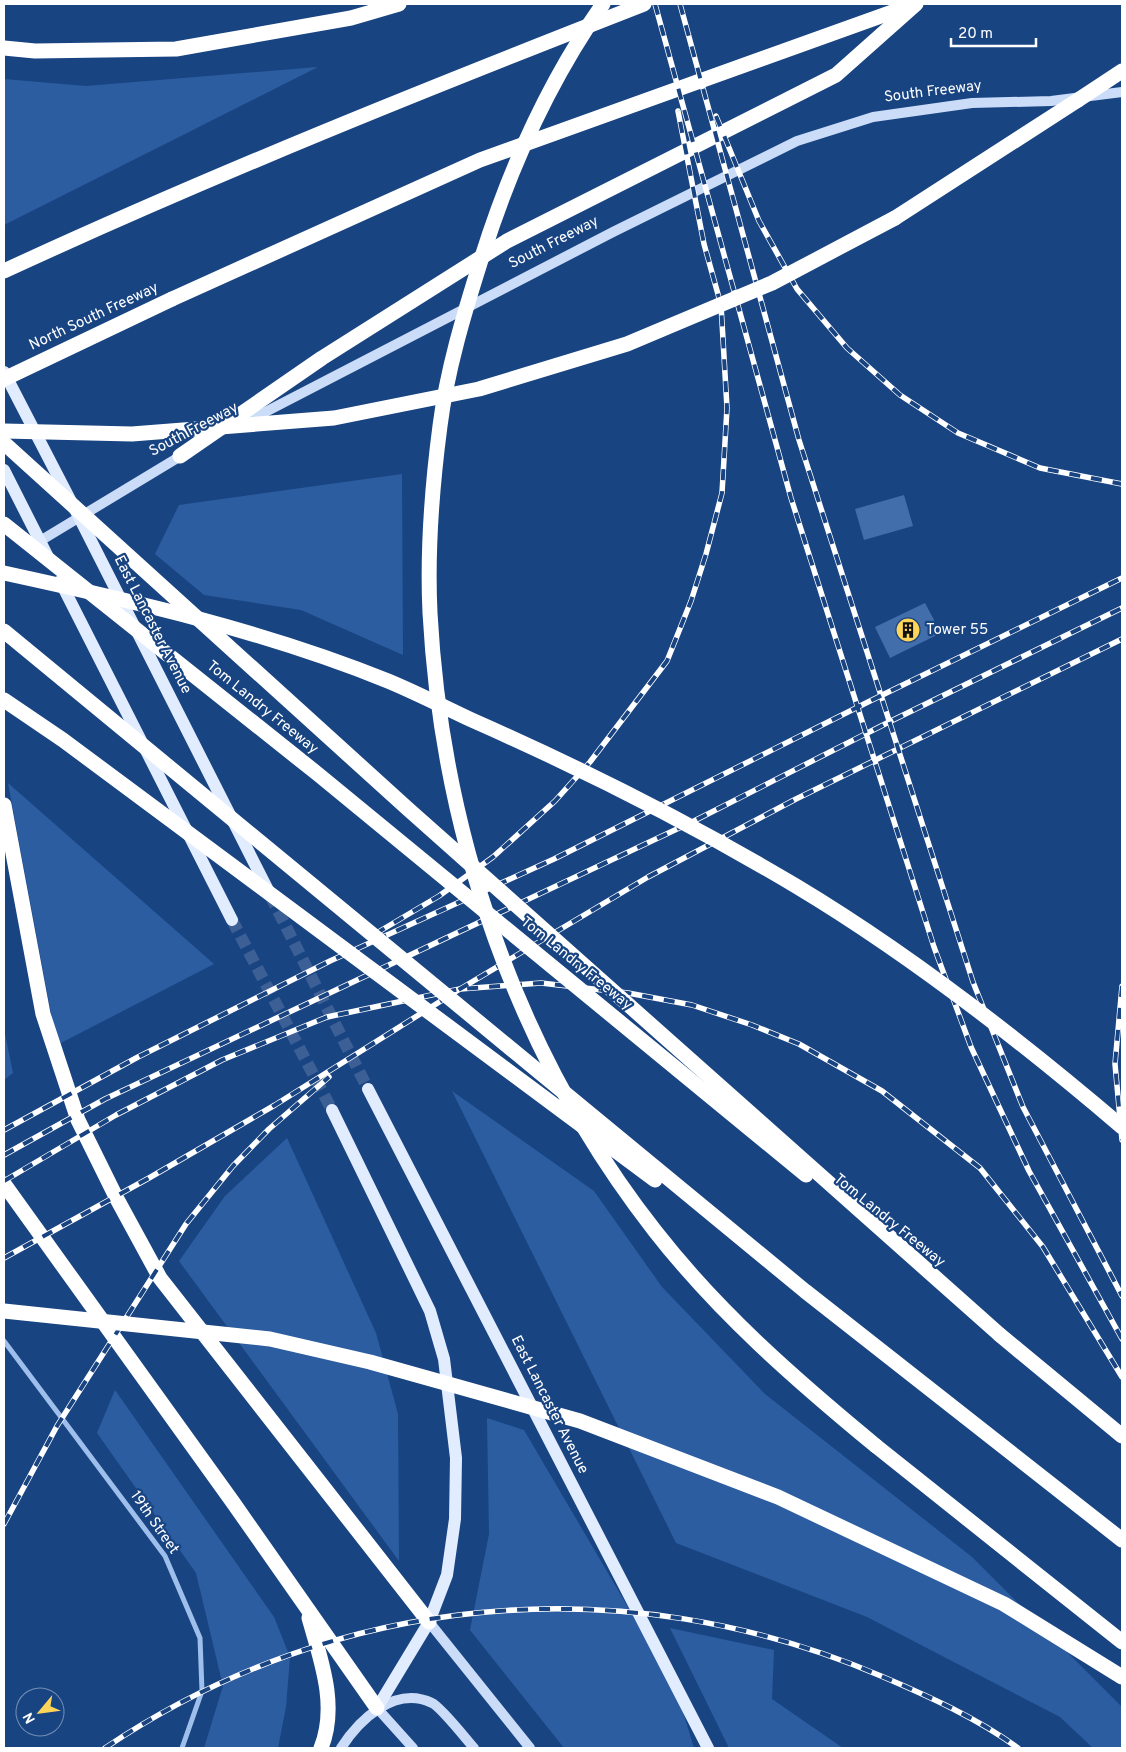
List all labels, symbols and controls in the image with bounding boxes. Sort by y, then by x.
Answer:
scale bar [951,15,1036,47]
text: 20 m [958,25,993,44]
street label: South Freeway [883,77,983,107]
street label: South Freeway [506,212,602,274]
street label: North South Freeway [26,279,162,355]
street label: South Freeway [146,399,242,461]
street label: East Lancaster Avenue [109,553,195,697]
building icon: Tower 55 [895,617,921,643]
place label: Tower 55 [926,621,988,640]
street label: Tom Landry Freeway [202,657,322,759]
street label: Tom Landry Freeway [516,913,636,1015]
street label: Tom Landry Freeway [829,1170,949,1272]
street label: East Lancaster Avenue [506,1333,592,1477]
street label: 19th Street [125,1488,183,1558]
north arrow [15,1687,65,1737]
text: N [20,1709,40,1726]

